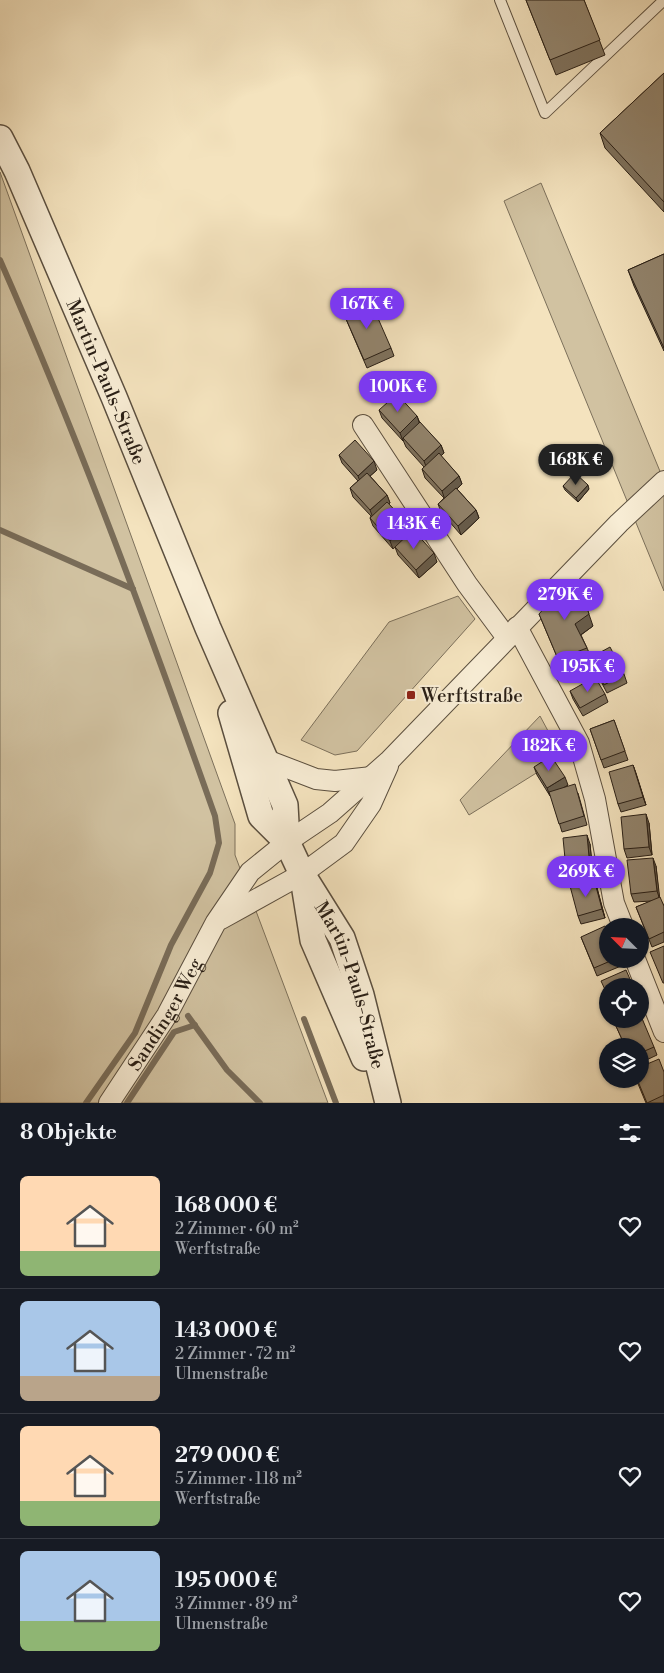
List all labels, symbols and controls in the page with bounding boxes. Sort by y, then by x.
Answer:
pin: 167K € [326,288,408,330]
text: 167K € [341,294,393,314]
street label: Martin-Pauls-Straße [60,296,151,468]
pin: 100K € [357,370,439,413]
text: 100K € [370,377,426,397]
pin: 168K € [535,444,617,486]
text: 168K € [549,450,603,470]
pin: 143K € [373,508,455,550]
text: 143K € [387,514,441,534]
pin: 279K € [524,578,606,621]
text: 279K € [537,585,593,605]
pin: 195K € [547,650,629,693]
text: 195K € [561,657,615,677]
place label: Werftstraße [420,684,523,708]
marker: Werftstraße [405,689,417,701]
pin: 182K € [508,730,590,772]
text: 182K € [522,736,576,756]
pin: 269K € [545,856,627,898]
text: 269K € [558,862,614,882]
street label: Martin-Pauls-Straße [309,897,390,1072]
north arrow [599,918,649,968]
map controls [599,918,649,1088]
street label: Sandinger Weg [123,954,208,1076]
button: locate [599,978,649,1028]
button: layers [599,1038,649,1088]
icon: filters [616,1119,644,1147]
text: 8 Objekte [20,1120,117,1146]
text: 168 000 € [175,1193,277,1219]
icon: home [60,1196,120,1256]
icon: heart [616,1212,644,1240]
text: 2 Zimmer · 60 m² [175,1219,299,1239]
text: Werftstraße [175,1239,261,1259]
text: 143 000 € [175,1318,277,1344]
icon: home [60,1321,120,1381]
icon: heart [616,1337,644,1365]
text: 2 Zimmer · 72 m² [175,1344,295,1364]
text: Ulmenstraße [175,1364,268,1384]
text: 279 000 € [175,1443,279,1469]
icon: home [60,1446,120,1506]
icon: heart [616,1462,644,1490]
text: 5 Zimmer · 118 m² [175,1469,302,1489]
text: Werftstraße [175,1489,261,1509]
text: 195 000 € [175,1568,277,1594]
icon: home [60,1571,120,1631]
icon: heart [616,1587,644,1615]
text: 3 Zimmer · 89 m² [175,1594,298,1614]
text: Ulmenstraße [175,1614,268,1634]

